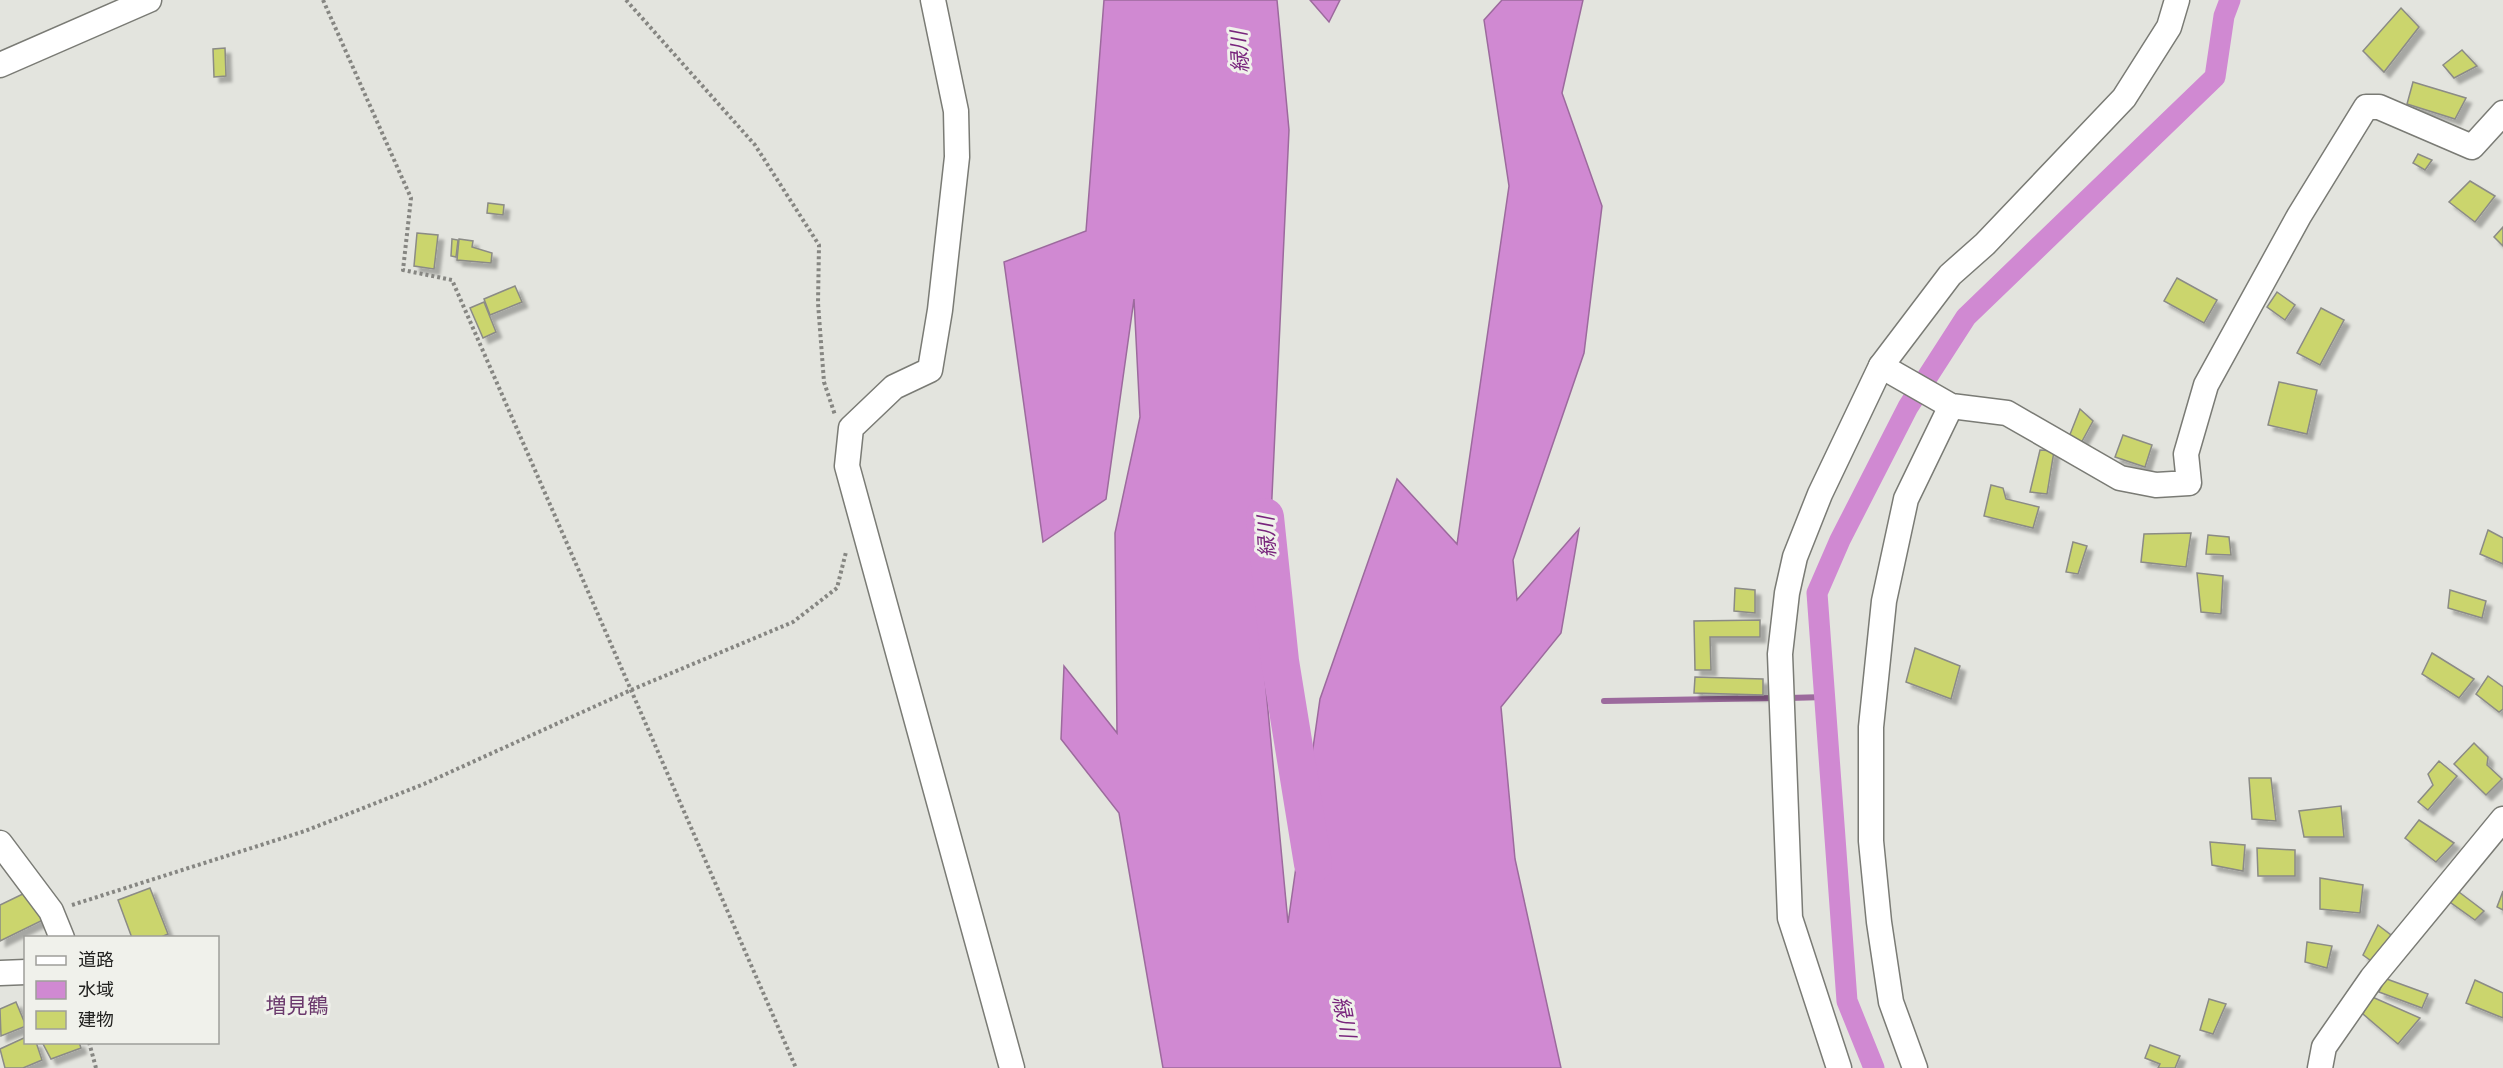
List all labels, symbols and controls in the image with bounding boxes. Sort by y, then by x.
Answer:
water label: 緑川 [1227,28,1253,74]
water label: 緑川 [1254,513,1280,559]
legend [24,936,219,1044]
text: 道路 [78,949,114,970]
text: 水域 [78,979,114,1000]
district label: 増見鶴 [266,994,329,1018]
water label: 緑川 [1328,994,1360,1042]
text: 建物 [78,1009,114,1030]

